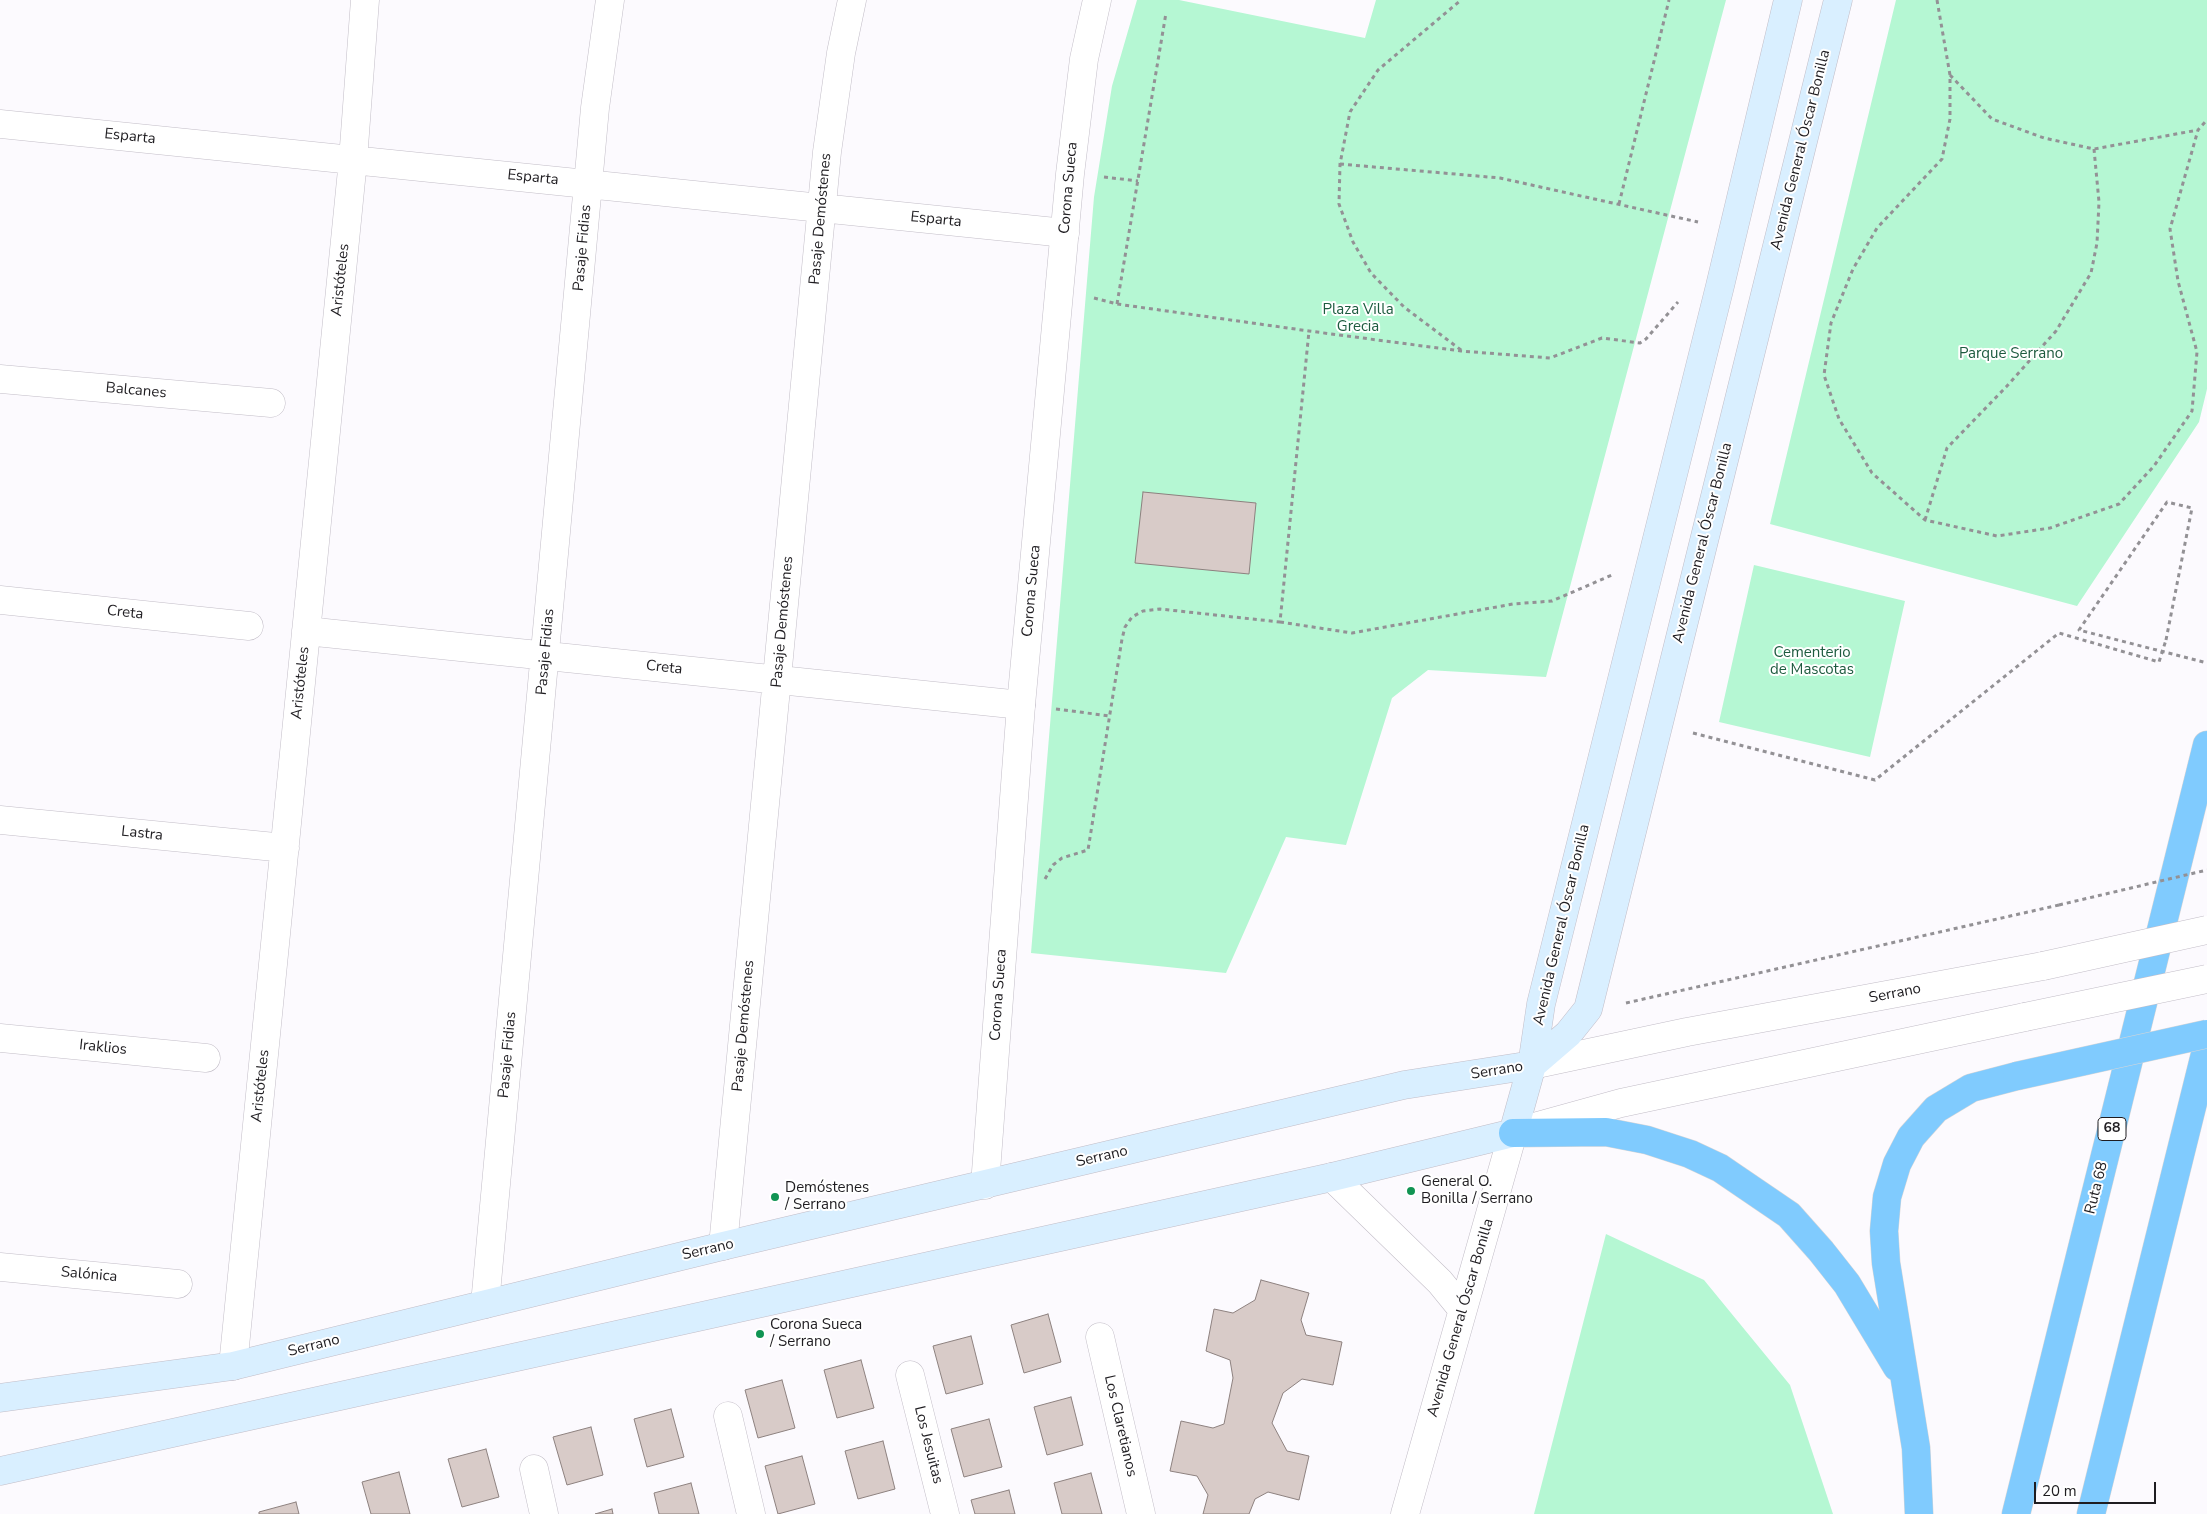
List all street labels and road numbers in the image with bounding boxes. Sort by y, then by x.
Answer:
street label: Avenida General Óscar Bonilla [1767,48,1835,252]
street label: Esparta [103,125,157,149]
street label: Corona Sueca [1056,141,1082,235]
street label: Pasaje Demóstenes [806,153,836,285]
street label: Esparta [506,166,560,190]
street label: Pasaje Fidias [570,204,596,292]
street label: Esparta [909,208,963,232]
street label: Aristóteles [328,243,354,317]
street label: Balcanes [105,379,167,403]
street label: Avenida General Óscar Bonilla [1669,441,1737,645]
street label: Corona Sueca [1019,544,1045,638]
street label: Pasaje Demóstenes [768,556,798,688]
street label: Creta [106,602,144,624]
street label: Pasaje Fidias [533,608,559,696]
street label: Aristóteles [288,646,314,720]
street label: Creta [645,657,683,679]
street label: Lastra [120,823,164,845]
street label: Avenida General Óscar Bonilla [1530,823,1594,1027]
street label: Corona Sueca [987,948,1011,1042]
street label: Pasaje Demóstenes [729,960,759,1092]
street label: Serrano [1867,980,1923,1008]
street label: Pasaje Fidias [495,1011,521,1099]
street label: Iraklios [78,1037,128,1059]
street label: Aristóteles [248,1049,274,1123]
street label: Serrano [1470,1058,1524,1084]
road number: 68 [2098,1118,2126,1140]
street label: Serrano [1074,1142,1130,1172]
street label: Ruta 68 [2082,1160,2112,1216]
street label: Avenida General Óscar Bonilla [1424,1217,1498,1419]
street label: Serrano [680,1235,736,1265]
street label: Salónica [60,1264,118,1286]
street label: Serrano [286,1331,342,1361]
street label: Los Claretianos [1100,1373,1140,1479]
street label: Los Jesuitas [910,1404,946,1486]

